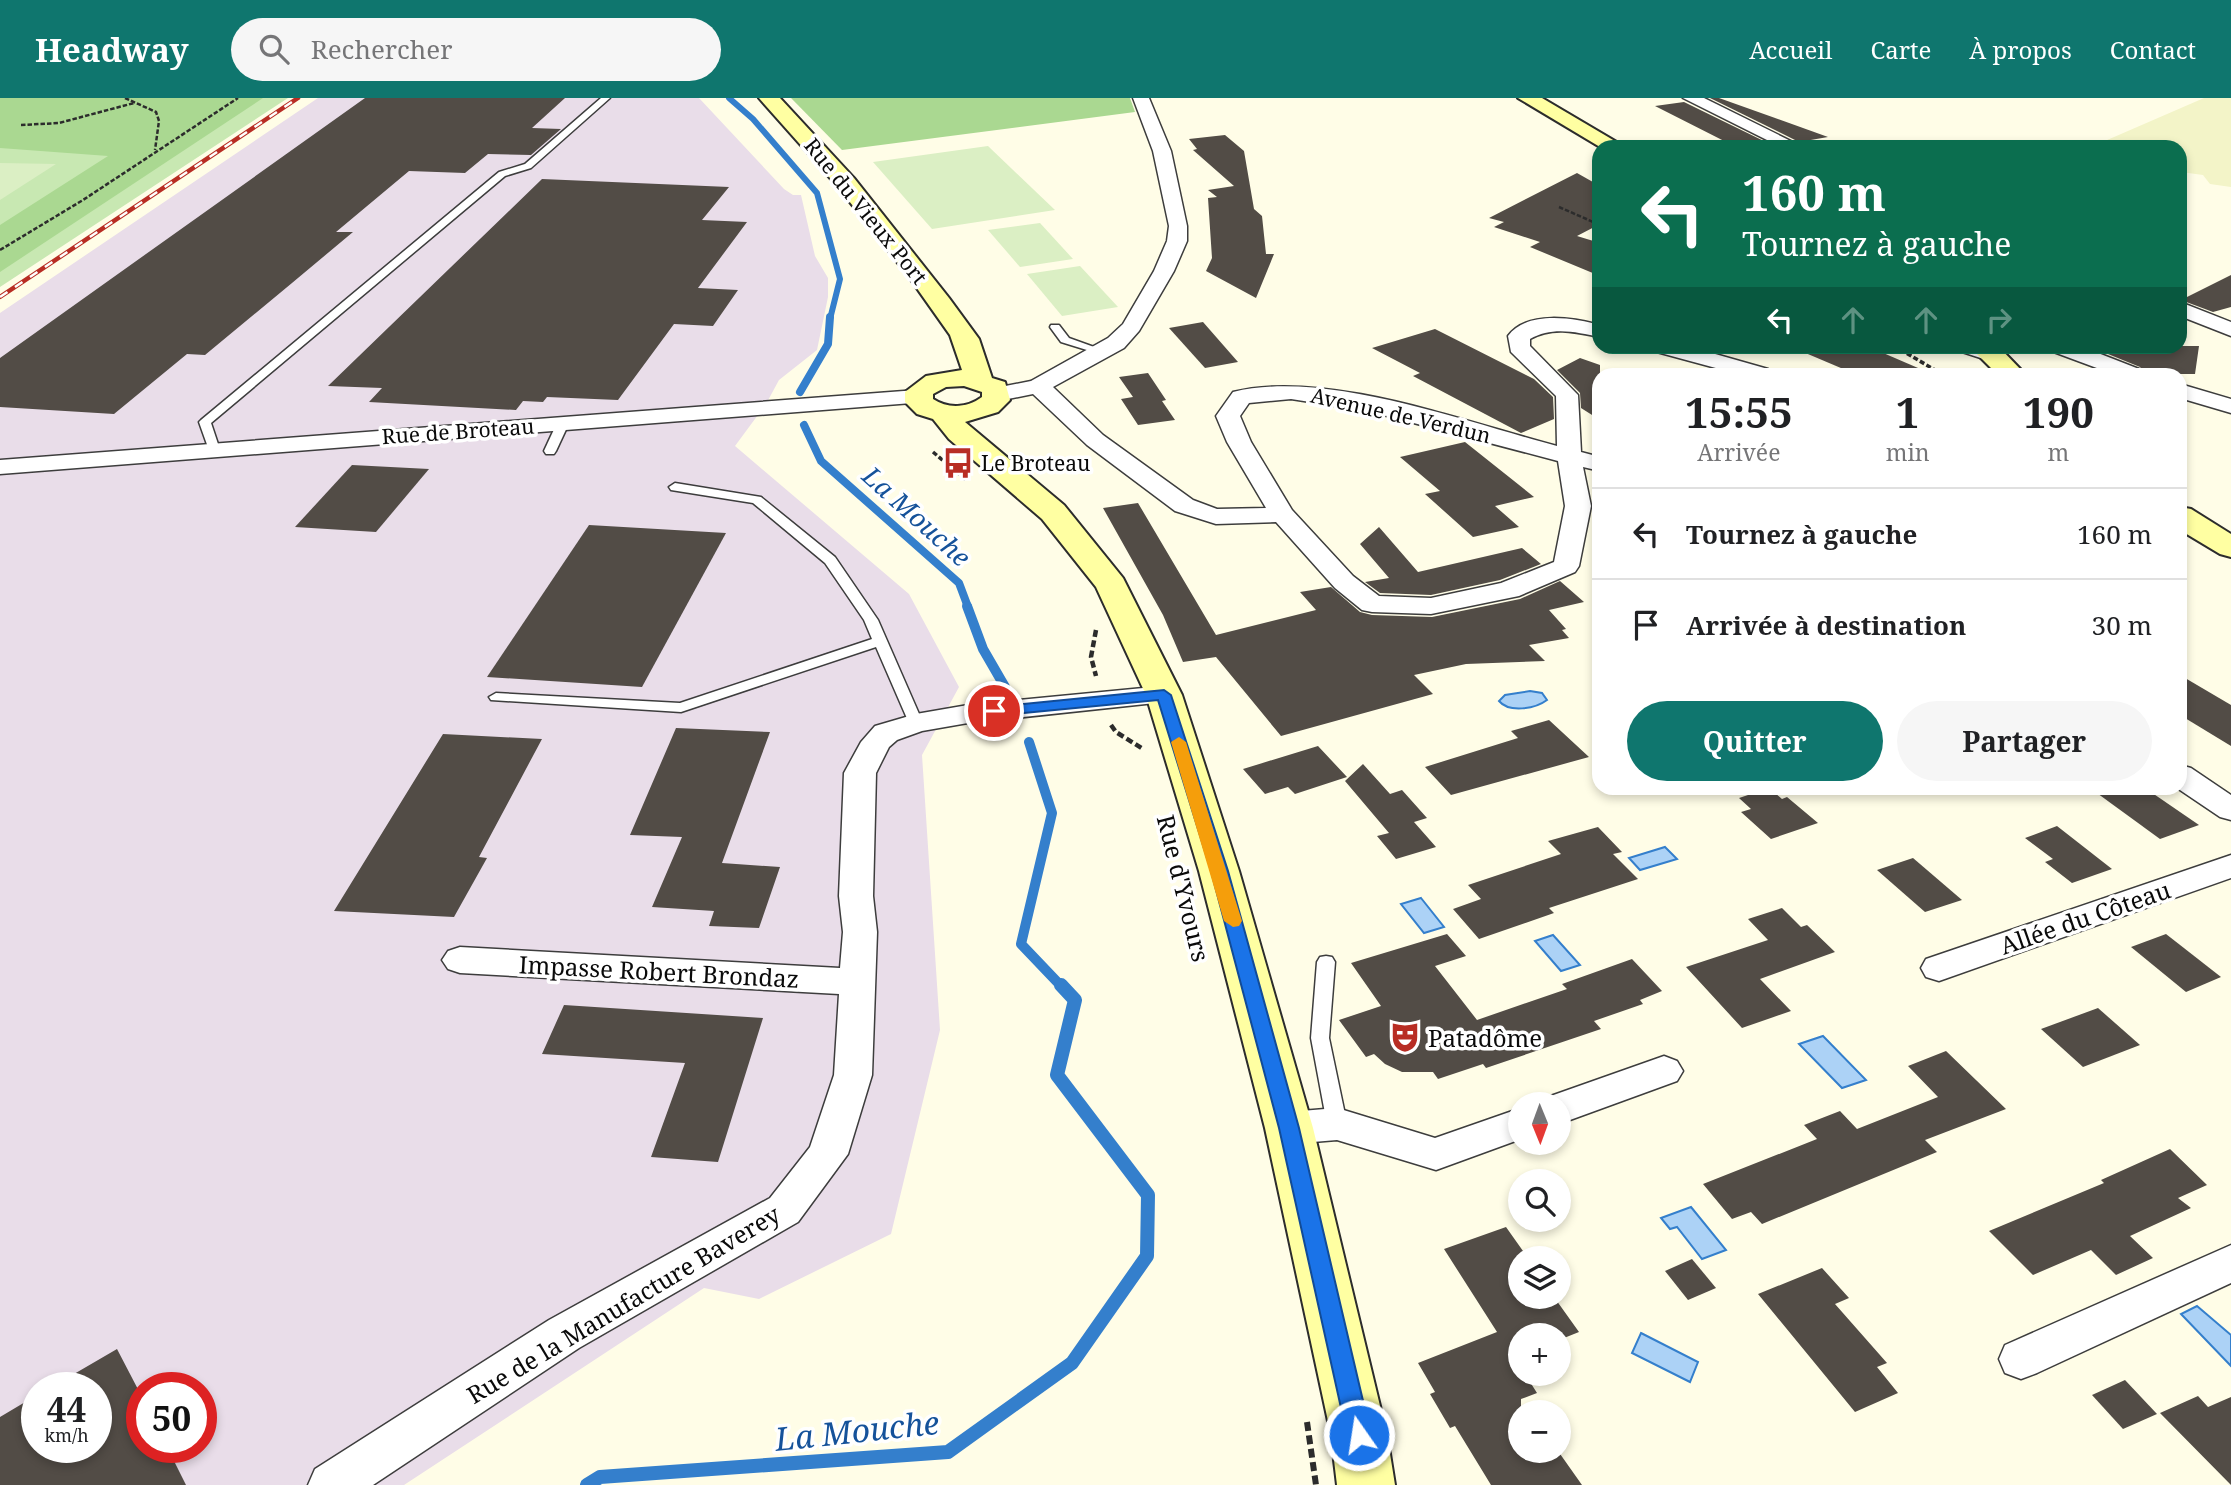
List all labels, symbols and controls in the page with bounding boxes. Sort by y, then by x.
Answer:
search box [231,18,721,81]
text: Headway [35,27,189,72]
icon: search [255,30,293,68]
text: Rechercher [311,31,453,67]
text: Accueil [1749,33,1832,66]
text: Carte [1870,33,1931,66]
text: À propos [1969,33,2072,66]
text: Contact [2110,33,2196,66]
street label: Rue du Vieux Port [798,132,934,290]
text: 160 m [1742,159,1886,225]
icon: left [1627,168,1718,259]
text: Tournez à gauche [1742,222,2011,265]
icon: left [1761,301,1799,339]
icon: ahead [1834,301,1872,339]
icon: ahead [1907,301,1945,339]
icon: right [1980,301,2018,339]
street label: Avenue de Verdun [1308,381,1494,449]
text: 15:55 [1685,383,1793,440]
text: 1 [1896,383,1920,440]
text: 190 [2023,383,2094,440]
street label: Rue de Broteau [381,412,535,450]
text: Arrivée [1697,436,1780,468]
text: min [1886,436,1930,468]
text: m [2047,436,2069,468]
bus stop icon: Le Broteau [941,446,975,480]
place label: Le Broteau [981,449,1090,477]
water label: La Mouche [854,457,979,574]
icon: left [1627,515,1665,553]
text: Tournez à gauche [1686,516,1917,552]
text: 160 m [2077,516,2152,552]
icon: arrive [1627,606,1665,644]
text: Arrivée à destination [1686,607,1966,643]
text: 30 m [2092,607,2152,643]
pin [964,681,1024,741]
icon: arrive [975,692,1013,730]
button: Quitter [1627,701,1883,781]
button: Partager [1897,701,2152,781]
street label: Rue d'Yvours [1150,811,1218,965]
street label: Allée du Côteau [1995,872,2175,962]
street label: Impasse Robert Brondaz [518,947,800,995]
theatre icon: Patadôme [1388,1020,1422,1054]
place label: Patadôme [1428,1021,1542,1054]
north arrow [1508,1092,1572,1155]
map controls [1508,1092,1571,1463]
button: search [1508,1169,1571,1232]
street label: Rue de la Manufacture Baverey [460,1197,786,1411]
button: layers [1508,1246,1571,1309]
button: + [1508,1323,1571,1386]
speed limit sign: 50 [126,1372,217,1463]
text: 44 [47,1385,86,1432]
position arrow [1322,1398,1396,1472]
water label: La Mouche [772,1400,941,1460]
button: − [1508,1400,1571,1463]
text: km/h [44,1423,89,1447]

